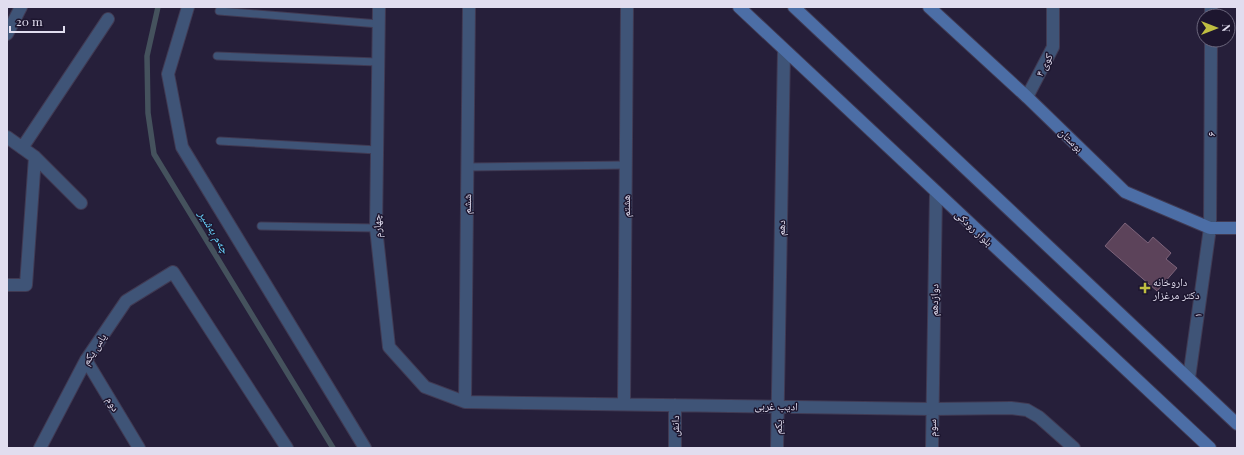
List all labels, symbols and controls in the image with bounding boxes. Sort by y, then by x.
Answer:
scale bar [10,8,64,34]
north arrow [1196,8,1236,48]
text: 20 m [16,13,43,29]
text: N [1219,24,1234,32]
street label: کوی ۴ [1031,50,1056,79]
street label: بوستان [1056,124,1087,155]
street label: ۶ [1203,131,1218,136]
street label: ششم [459,194,475,214]
street label: هشتم [618,194,634,217]
water label: چەم بەشیر [194,206,234,257]
street label: بلوار رودکی [952,206,996,249]
street label: چهارم [369,214,384,238]
street label: دهم [773,219,789,236]
place label: داروخانه دکتر مرغزار [1152,274,1200,302]
street label: دوازدهم [926,283,942,316]
marker: داروخانه دکتر مرغزار [1140,283,1150,293]
street label: ۱ [1190,311,1205,318]
street label: یاس یکم [78,329,111,368]
street label: دوم [103,393,124,414]
street label: ادیب غربی [754,398,798,413]
street label: دانش [667,415,682,437]
street label: یکم [770,419,786,434]
street label: سوم [924,419,939,437]

